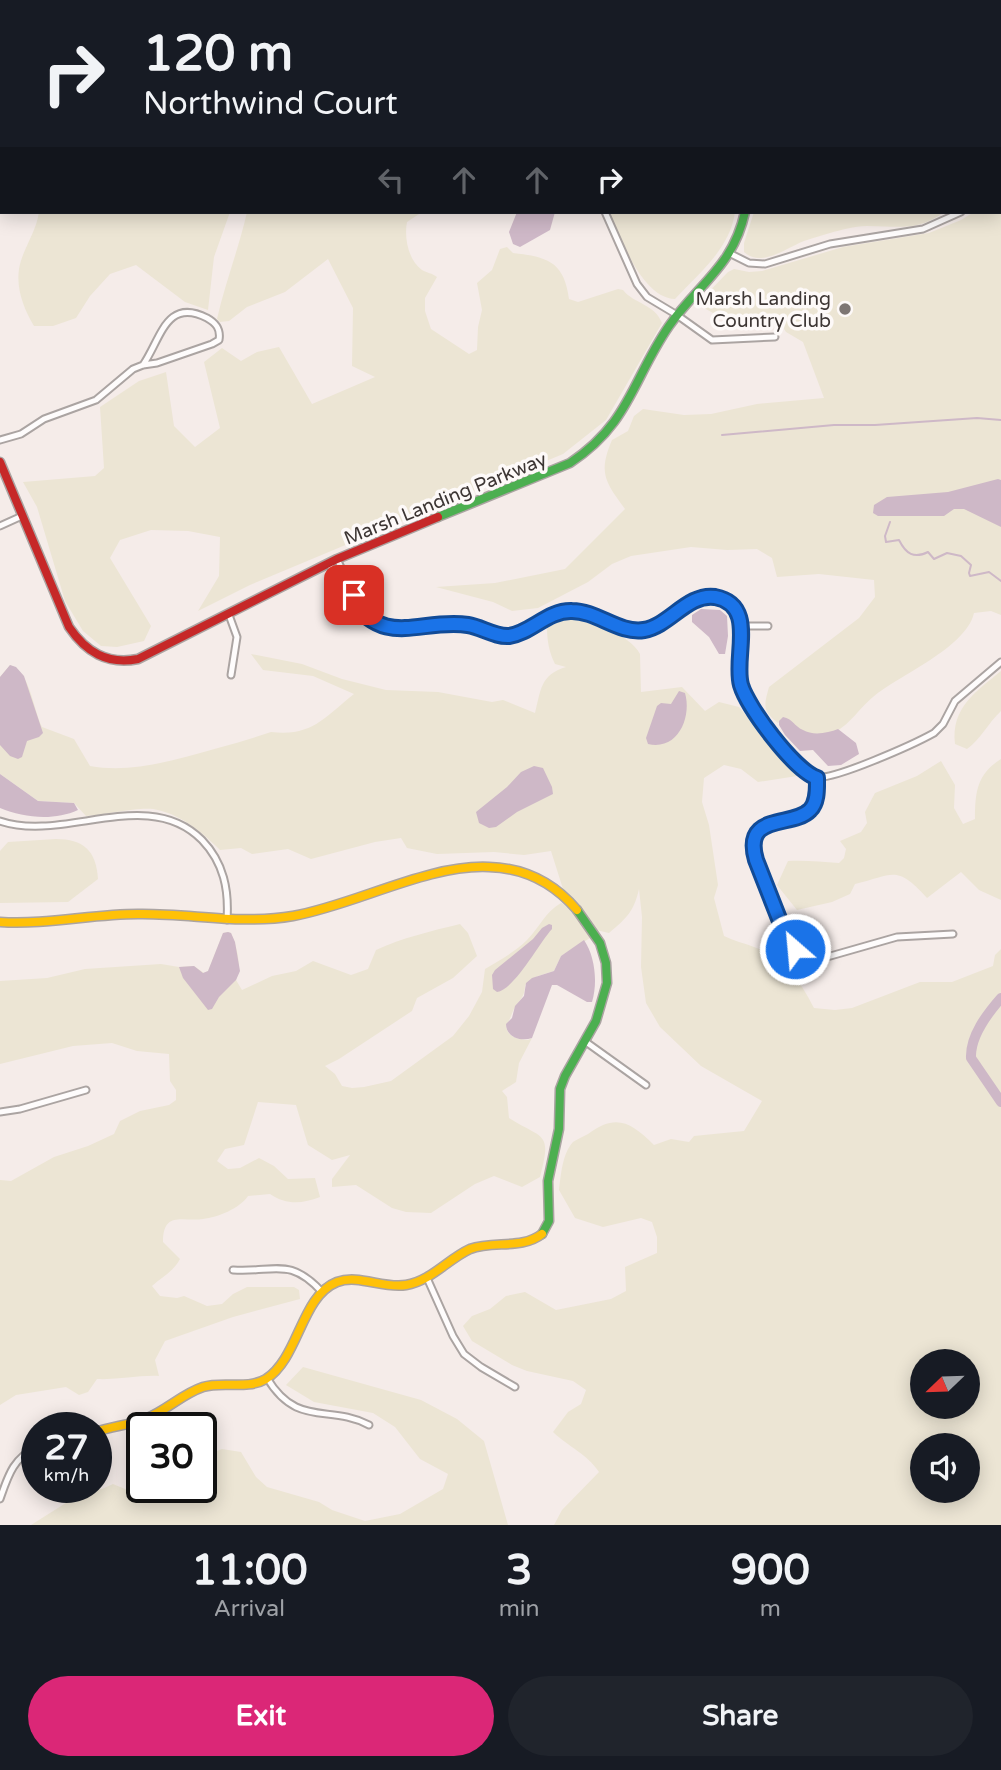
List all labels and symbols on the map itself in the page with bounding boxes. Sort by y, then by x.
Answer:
place label: Marsh Landing Country Club [696,288,831,332]
marker: Marsh Landing Country Club [837,301,853,317]
street label: Marsh Landing Parkway [341,448,550,550]
pin [324,565,384,625]
position arrow [758,912,832,986]
north arrow [910,1349,980,1419]
speed limit sign: 30 [126,1412,217,1503]

